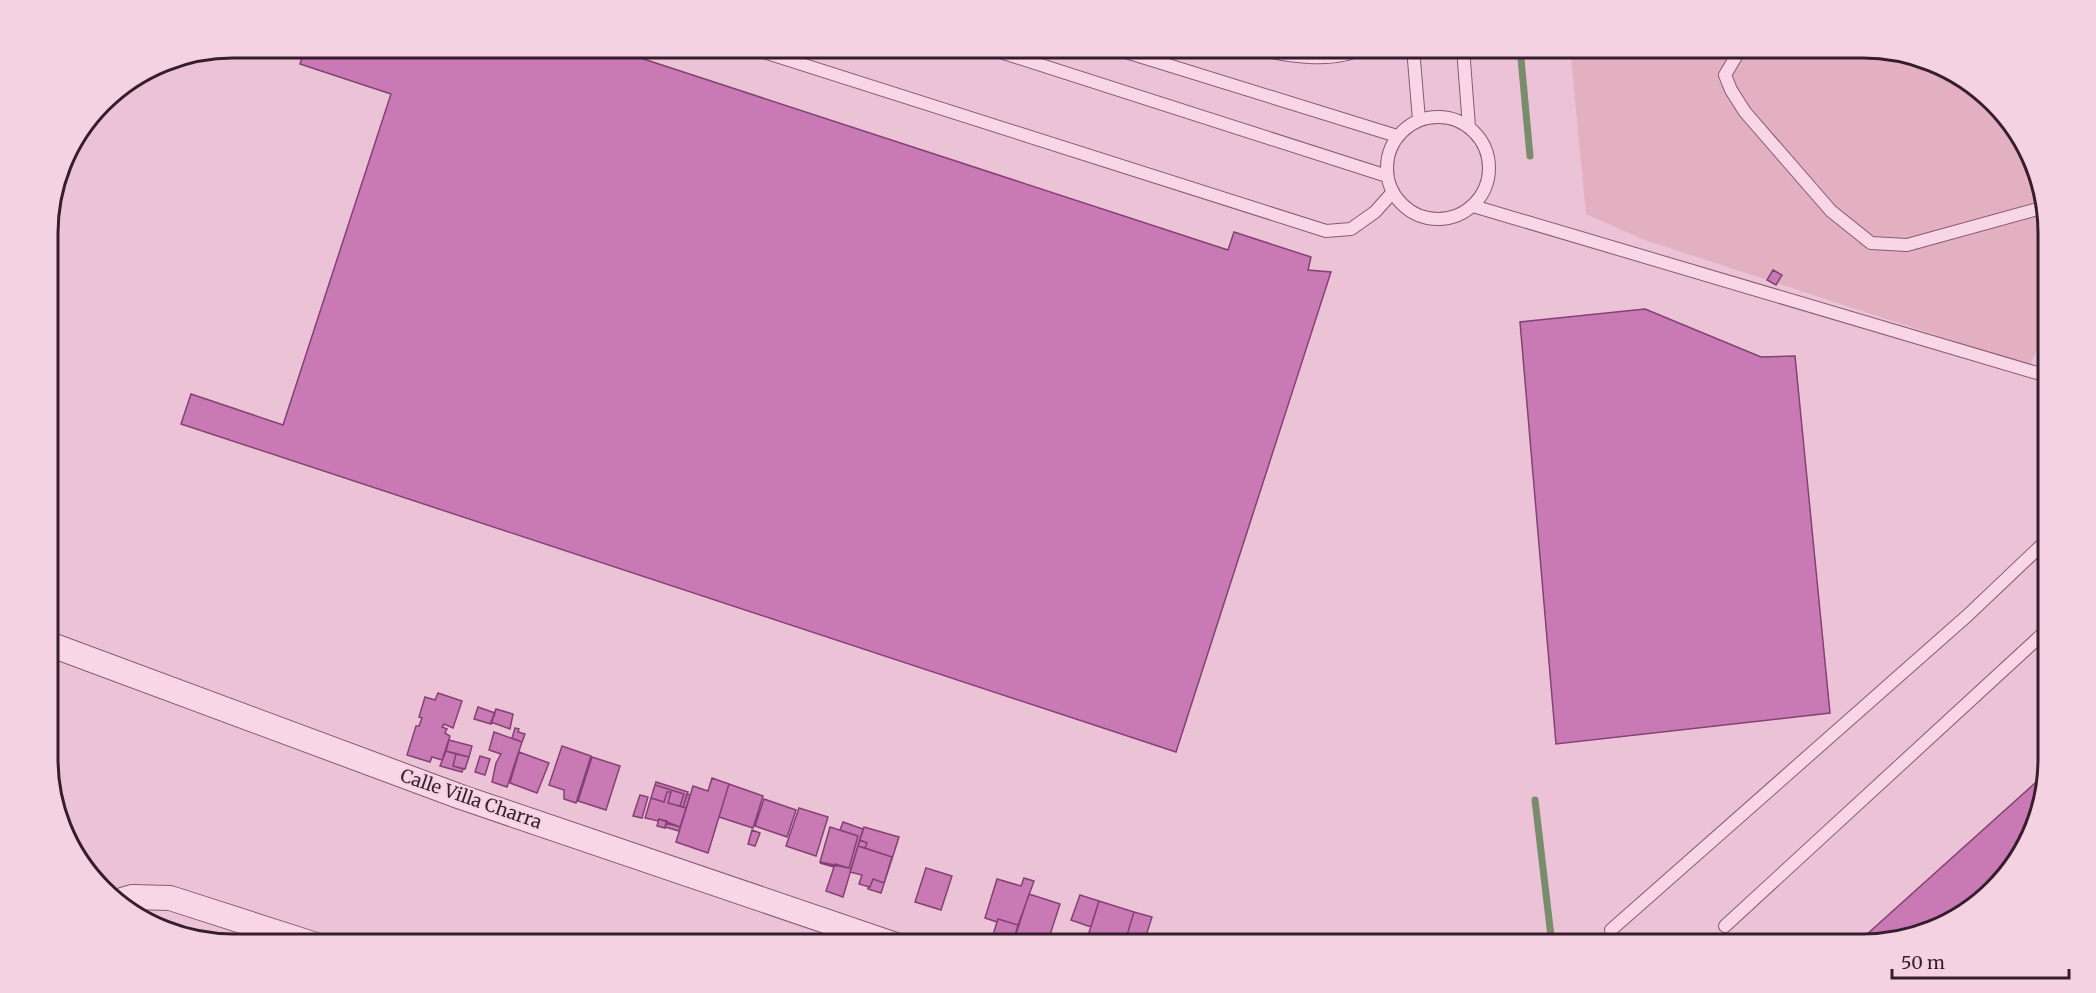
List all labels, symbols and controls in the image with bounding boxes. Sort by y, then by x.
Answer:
street label: Calle Villa Charra [397,764,545,834]
scale bar [1892,942,2069,980]
text: 50 m [1901,951,1945,974]

